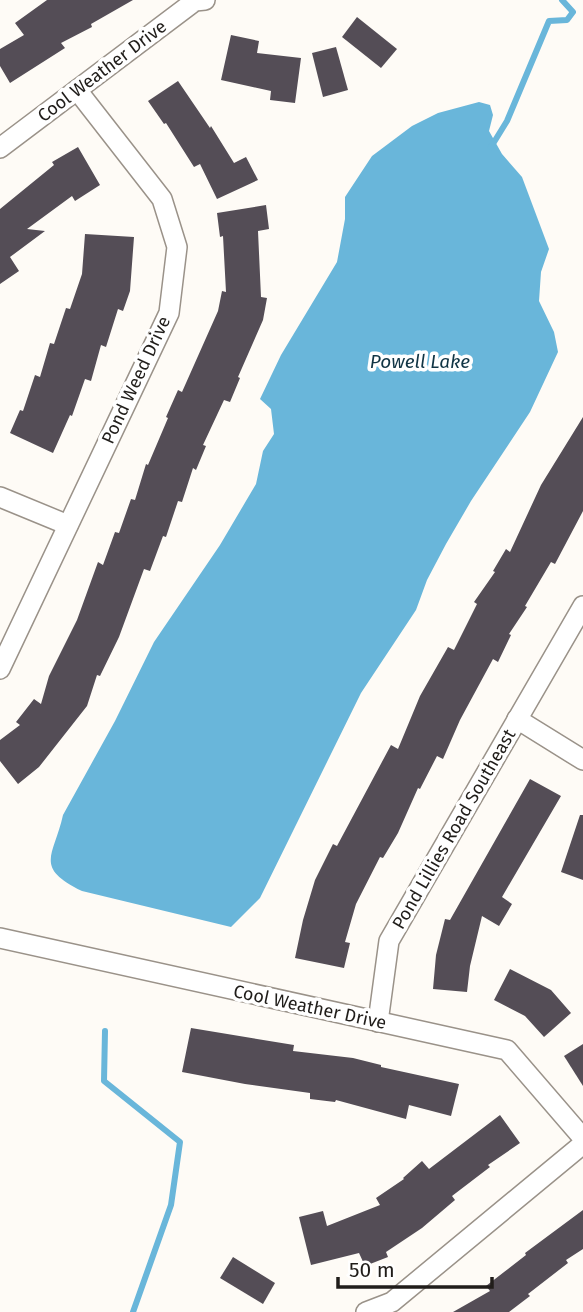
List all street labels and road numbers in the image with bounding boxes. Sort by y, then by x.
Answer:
street label: Cool Weather Drive [33,15,171,127]
street label: Pond Weed Drive [97,313,175,447]
street label: Pond Lillies Road Southeast [388,725,521,933]
street label: Cool Weather Drive [232,980,388,1034]

